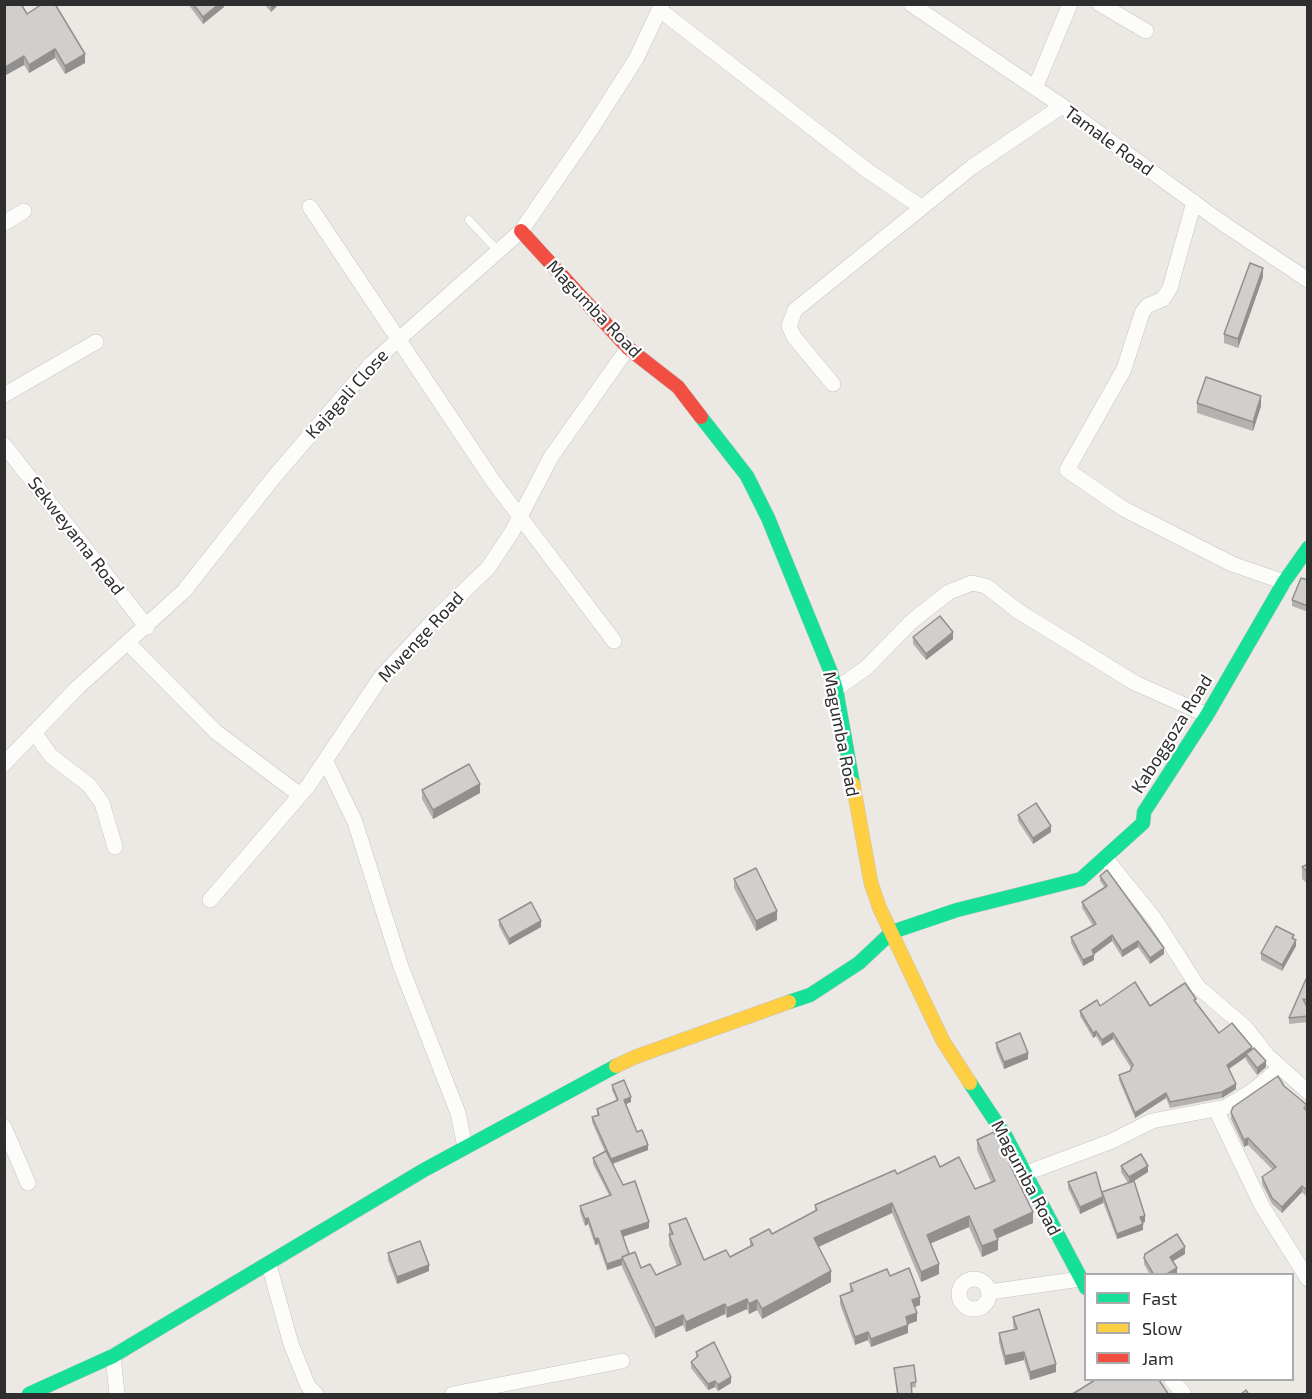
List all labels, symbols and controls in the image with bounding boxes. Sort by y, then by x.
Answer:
street label: Tamale Road [1060,101,1158,181]
street label: Magumba Road [542,256,646,362]
street label: Kajagali Close [301,345,393,443]
street label: Sekweyama Road [23,473,129,599]
street label: Mwenge Road [374,587,468,687]
street label: Magumba Road [818,669,864,799]
street label: Kaboggoza Road [1127,671,1217,797]
street label: Magumba Road [987,1117,1065,1239]
legend [1084,1273,1294,1381]
text: Fast [1142,1287,1177,1309]
text: Slow [1142,1317,1182,1339]
text: Jam [1142,1347,1174,1369]

